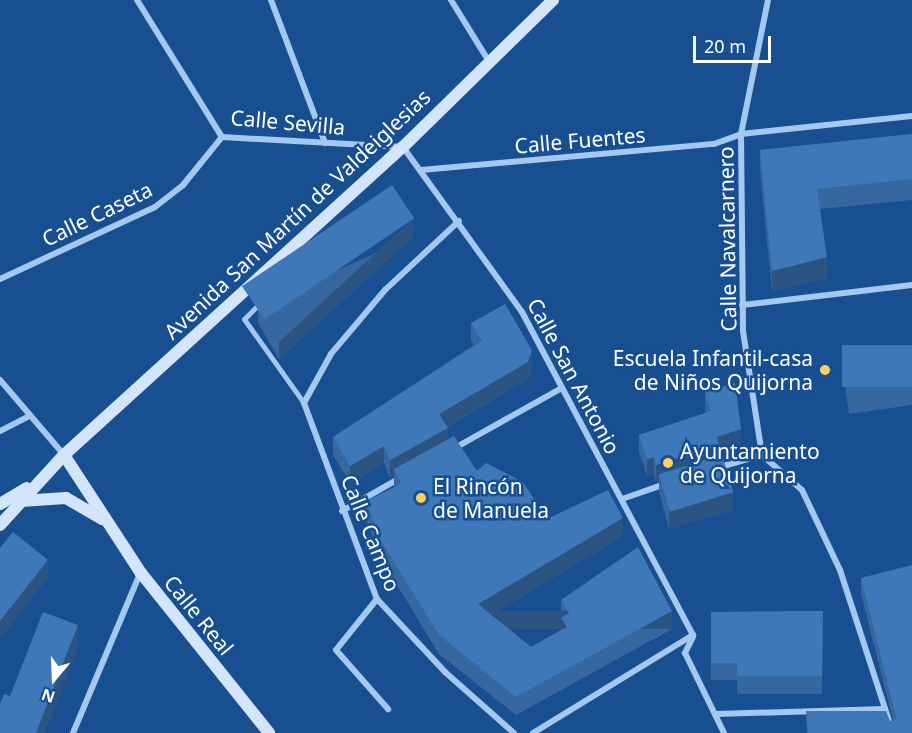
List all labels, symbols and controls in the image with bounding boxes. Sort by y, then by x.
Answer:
scale bar [696,24,774,62]
text: 20 m [704,34,746,58]
street label: Avenida San Martín de Valdeiglesias [159,84,435,344]
street label: Calle Sevilla [230,104,346,140]
street label: Calle Fuentes [513,122,647,158]
street label: Calle Navalcarnero [713,146,741,332]
street label: Calle Caseta [38,176,156,252]
street label: Calle San Antonio [522,294,626,458]
place label: Escuela Infantil-casa de Niños Quijorna [613,345,813,395]
marker: Escuela Infantil-casa de Niños Quijorna [818,363,832,377]
place label: Ayuntamiento de Quijorna [680,438,820,488]
marker: Ayuntamiento de Quijorna [661,456,675,470]
street label: Calle Campo [336,471,406,595]
place label: El Rincón de Manuela [433,473,549,523]
marker: El Rincón de Manuela [414,491,428,505]
street label: Calle Real [159,570,239,660]
north arrow [24,649,84,709]
text: N [38,684,58,709]

